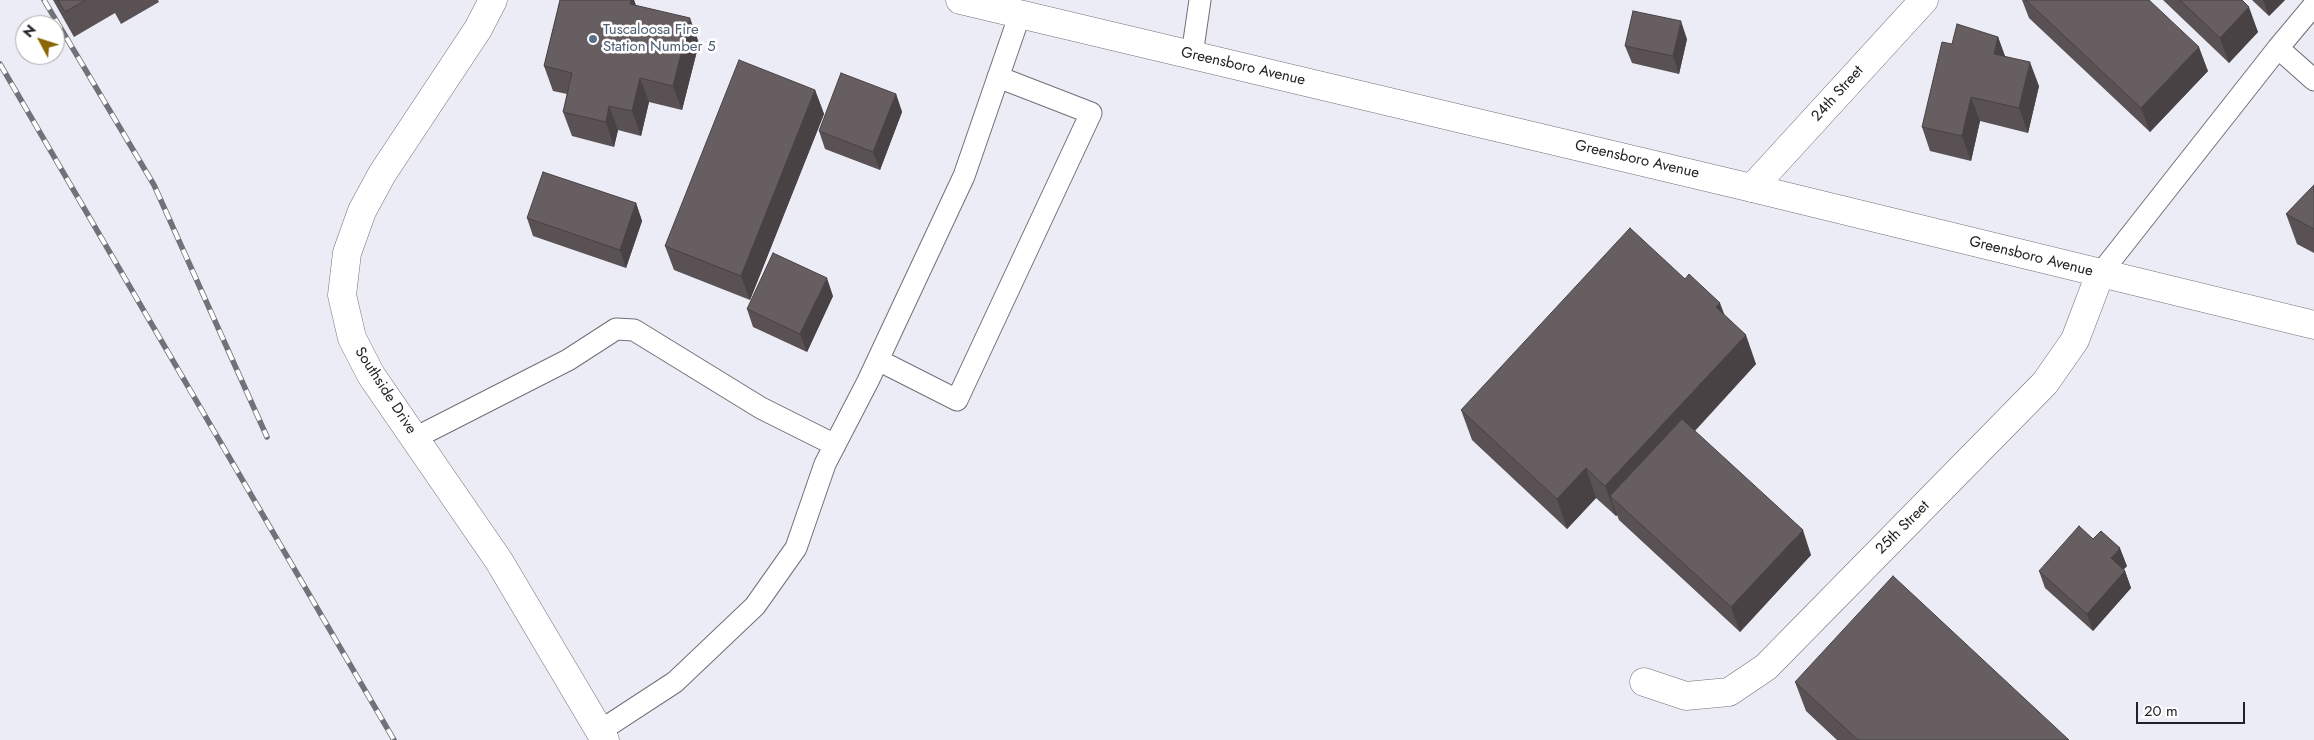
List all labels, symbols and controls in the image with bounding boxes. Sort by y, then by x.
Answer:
north arrow [15,15,65,65]
text: N [18,20,41,42]
place label: Tuscaloosa Fire Station Number 5 [603,21,716,56]
marker: Tuscaloosa Fire Station Number 5 [587,33,599,45]
street label: Greensboro Avenue [1179,44,1307,90]
street label: 24th Street [1808,62,1868,126]
street label: Greensboro Avenue [1573,137,1701,183]
street label: Greensboro Avenue [1967,233,2095,281]
street label: Southside Drive [350,344,420,438]
street label: 25th Street [1872,497,1934,559]
scale bar [2139,692,2248,724]
text: 20 m [2144,700,2178,722]

